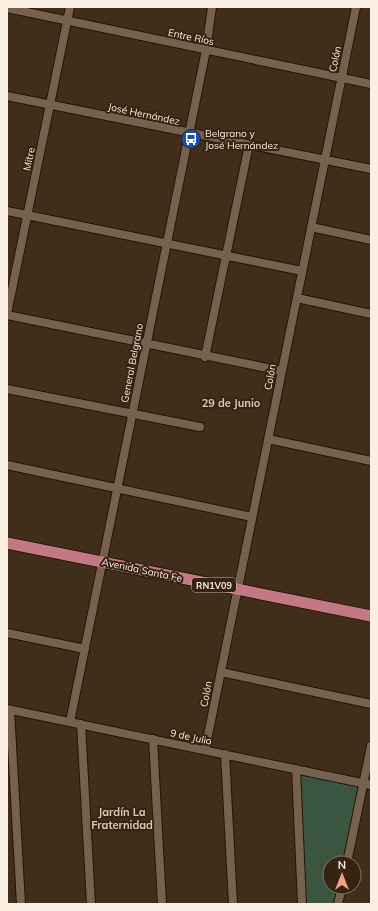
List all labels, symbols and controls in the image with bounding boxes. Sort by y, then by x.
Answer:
street label: Entre Ríos [167,26,215,48]
street label: Colón [326,45,344,73]
street label: José Hernández [107,100,181,128]
place label: Belgrano y José Hernández [205,127,278,152]
bus stop icon: Belgrano y José Hernández [180,128,202,150]
street label: Mitre [20,146,38,172]
street label: General Belgrano [118,322,146,404]
street label: Colón [261,363,279,391]
district label: 29 de Junio [202,396,261,410]
street label: Avenida Santa Fe [101,555,183,585]
road number: RN1V09 [192,578,236,592]
street label: Colón [197,680,215,708]
street label: 9 de Julio [169,726,213,748]
district label: Jardín La Fraternidad [91,805,153,832]
north arrow [322,855,362,895]
text: N [338,858,346,872]

